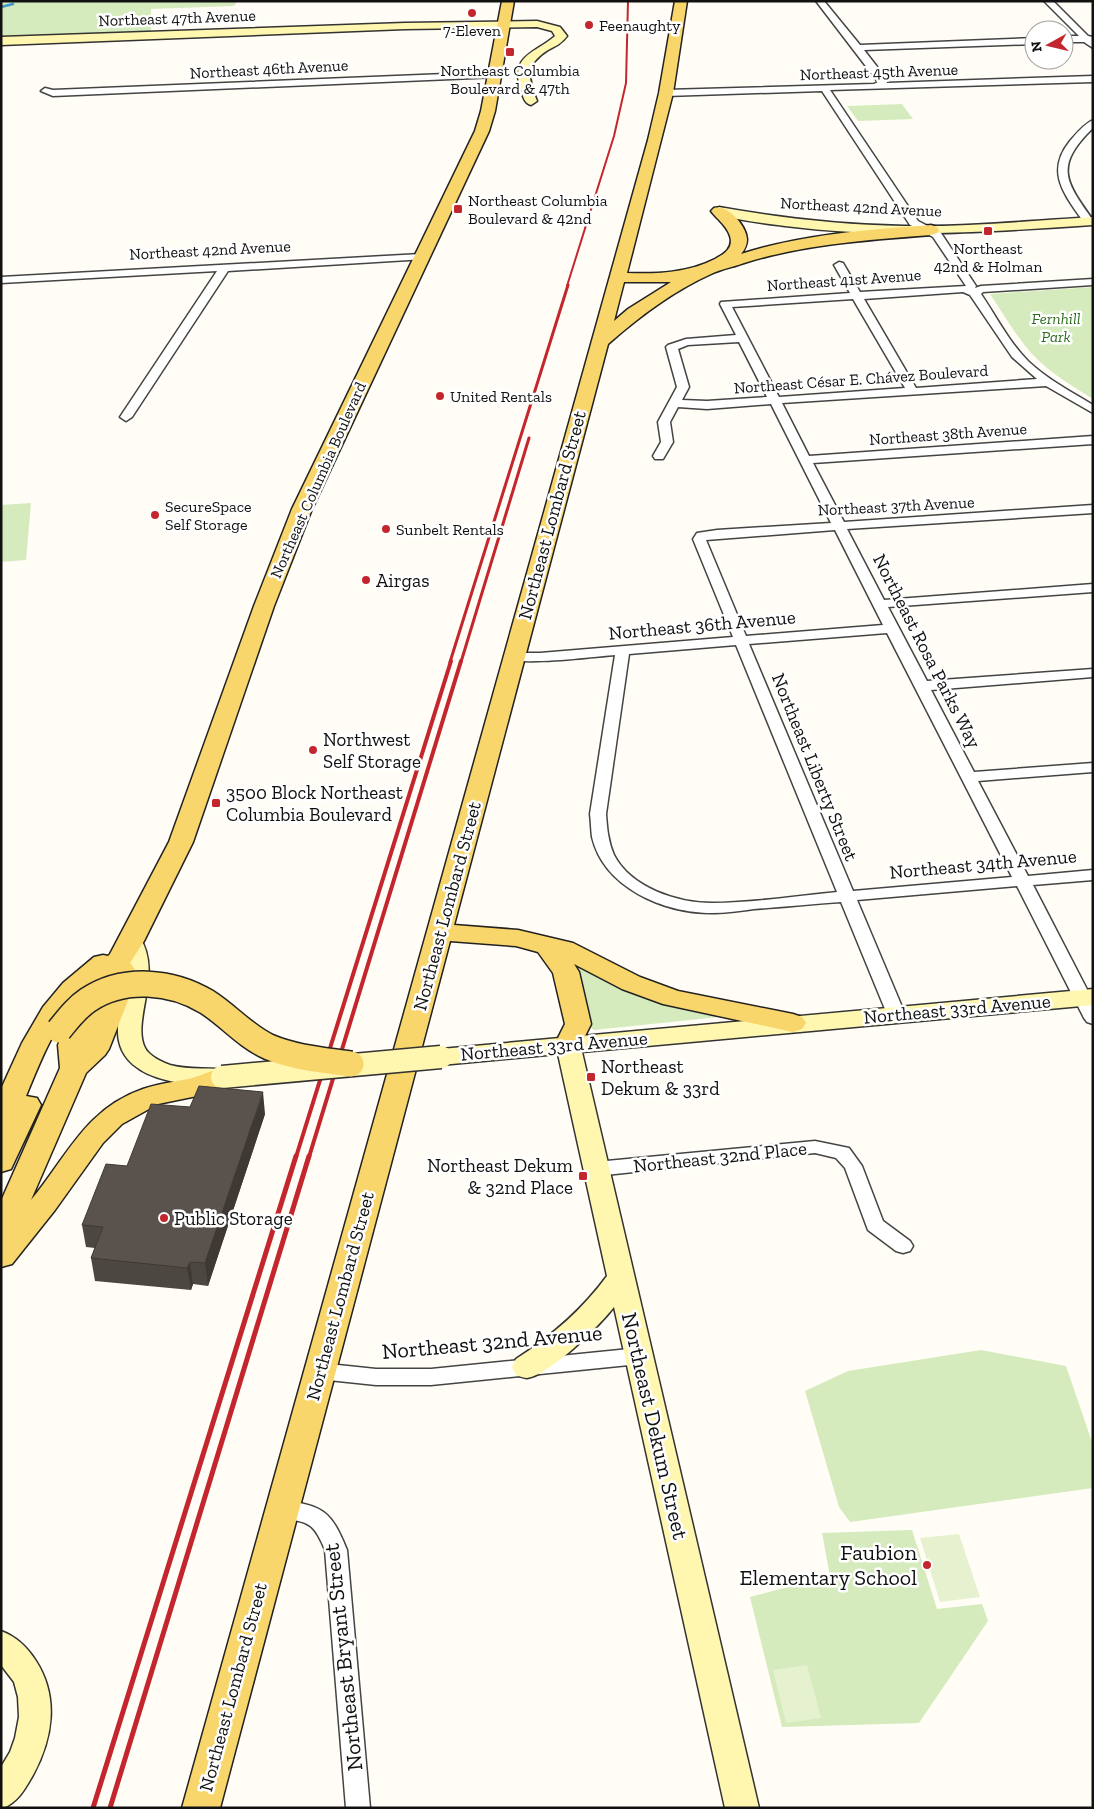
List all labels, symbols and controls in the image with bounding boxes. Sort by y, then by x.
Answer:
street label: Northeast 47th Avenue [98,6,256,30]
marker: 7-Eleven [466,7,478,19]
place label: Feenaughty [599,16,681,35]
marker: Feenaughty [583,19,595,31]
north arrow [1024,20,1074,70]
place label: 7-Eleven [443,21,502,40]
text: N [1027,40,1046,53]
marker: Northeast Columbia Boulevard & 47th [504,46,516,58]
street label: Northeast 46th Avenue [189,55,349,83]
street label: Northeast 45th Avenue [799,60,959,84]
place label: Northeast Columbia Boulevard & 47th [440,61,580,98]
place label: Northeast Columbia Boulevard & 42nd [468,191,608,228]
street label: Northeast 42nd Avenue [780,193,942,221]
marker: Northeast Columbia Boulevard & 42nd [452,203,464,215]
marker: Northeast 42nd & Holman [982,225,994,237]
street label: Northeast 42nd Avenue [129,236,291,264]
place label: Northeast 42nd & Holman [934,239,1043,276]
street label: Northeast 41st Avenue [766,265,922,295]
park label: Fernhill Park [1031,309,1081,346]
street label: Northeast César E. Chávez Boulevard [733,361,989,397]
street label: Northeast Columbia Boulevard [266,379,370,581]
place label: United Rentals [450,387,552,406]
marker: United Rentals [434,390,446,402]
street label: Northeast Lombard Street [513,408,591,622]
street label: Northeast 38th Avenue [868,419,1028,449]
street label: Northeast 37th Avenue [817,492,975,520]
place label: SecureSpace Self Storage [165,497,252,534]
marker: SecureSpace Self Storage [149,509,161,521]
place label: Sunbelt Rentals [396,520,504,539]
marker: Sunbelt Rentals [380,523,392,535]
street label: Northeast Rosa Parks Way [868,550,986,752]
place label: Airgas [376,569,430,592]
marker: Airgas [360,574,372,586]
street label: Northeast 36th Avenue [608,605,797,645]
street label: Northeast Liberty Street [767,670,863,864]
place label: Northwest Self Storage [323,728,421,773]
marker: Northwest Self Storage [307,744,319,756]
place label: 3500 Block Northeast Columbia Boulevard [226,781,403,826]
marker: 3500 Block Northeast Columbia Boulevard [210,797,222,809]
street label: Northeast Lombard Street [408,799,486,1013]
street label: Northeast 34th Avenue [888,844,1078,884]
street label: Northeast 33rd Avenue [862,989,1052,1029]
street label: Northeast 33rd Avenue [459,1026,649,1066]
place label: Northeast Dekum & 33rd [601,1055,720,1100]
marker: Northeast Dekum & 33rd [585,1071,597,1083]
street label: Northeast 32nd Place [632,1136,808,1178]
place label: Northeast Dekum & 32nd Place [427,1154,574,1199]
marker: Northeast Dekum & 32nd Place [577,1170,589,1182]
street label: Northeast Lombard Street [301,1189,379,1403]
place label: Public Storage [174,1207,293,1230]
marker: Public Storage [158,1212,170,1224]
street label: Northeast Dekum Street [616,1310,694,1543]
street label: Northeast 32nd Avenue [381,1319,603,1365]
place label: Faubion Elementary School [740,1539,917,1591]
street label: Northeast Bryant Street [318,1541,368,1772]
marker: Faubion Elementary School [921,1559,933,1571]
street label: Northeast Lombard Street [194,1580,272,1794]

